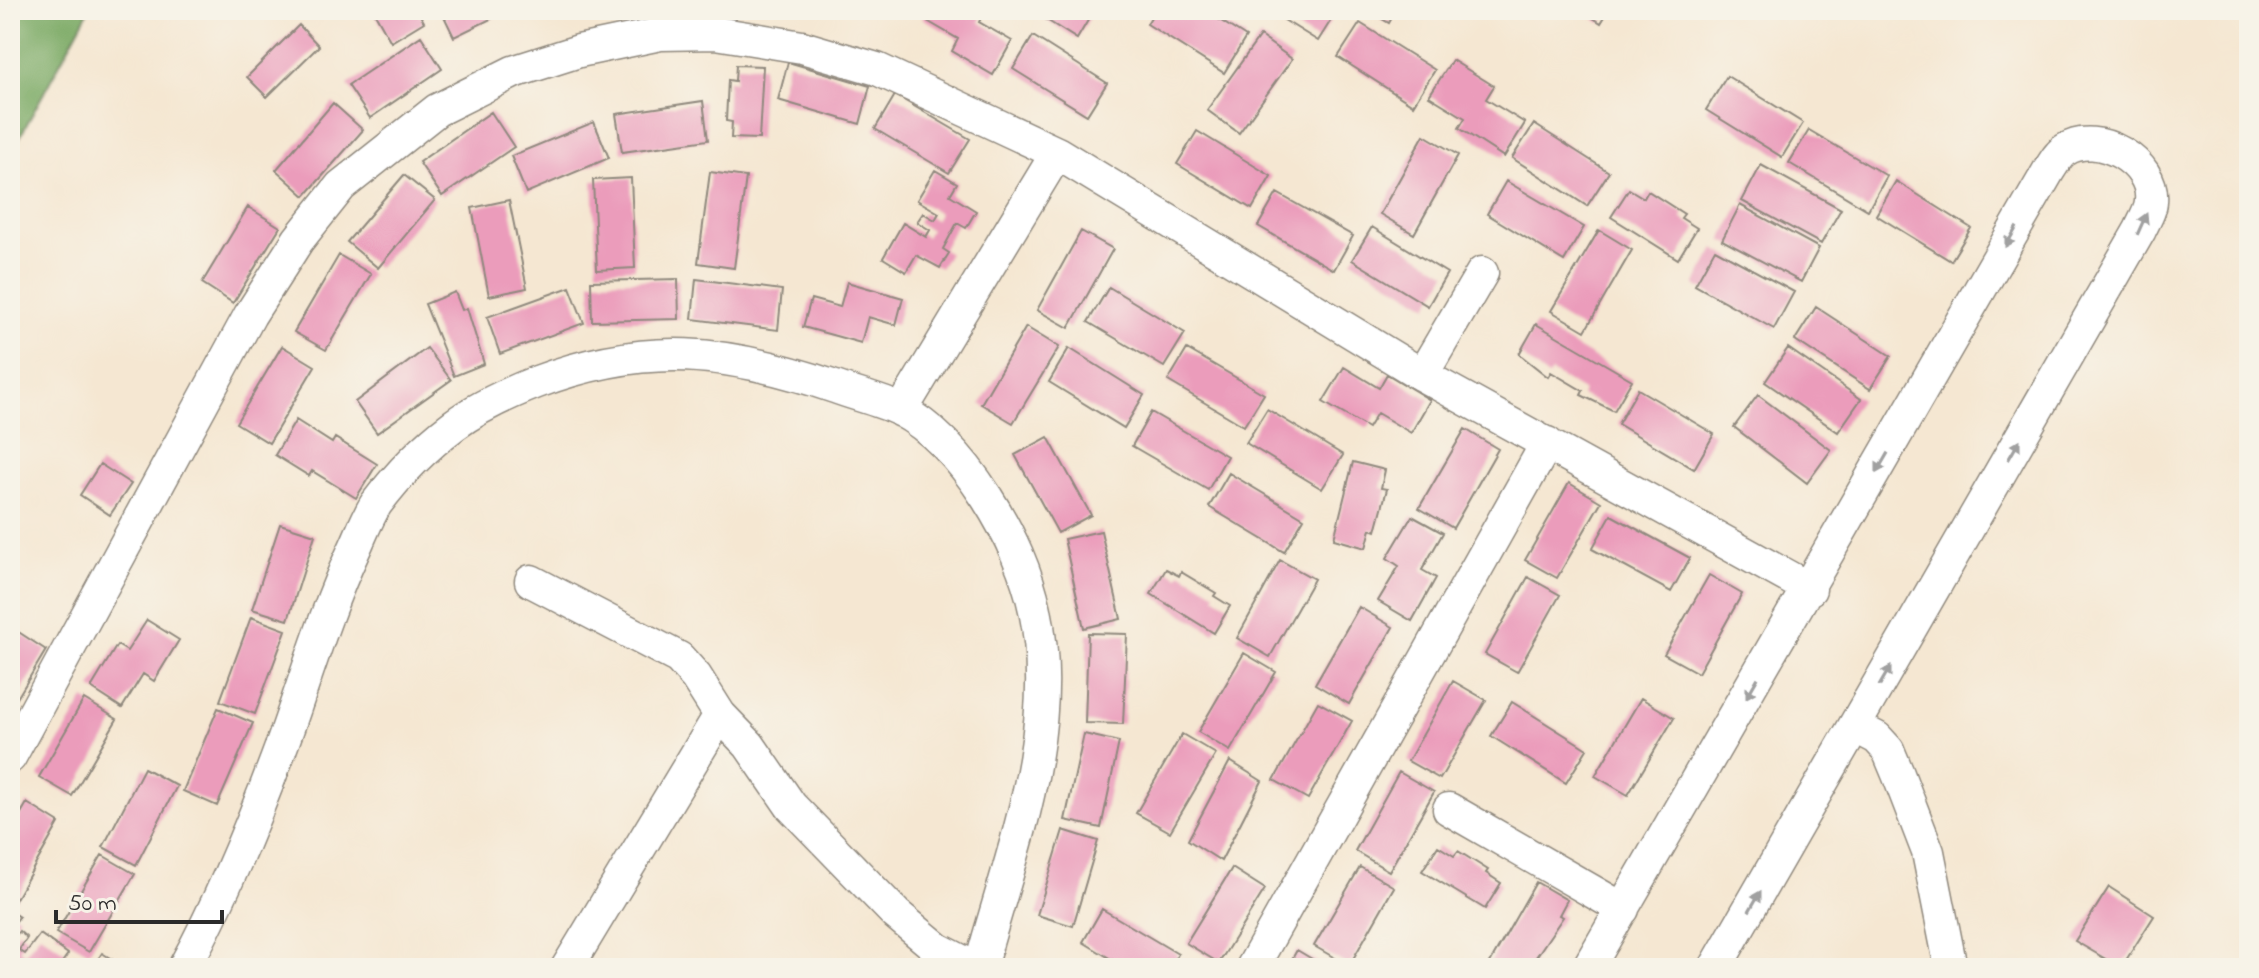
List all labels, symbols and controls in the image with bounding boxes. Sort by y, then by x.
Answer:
one-way arrow [2135,212,2149,236]
one-way arrow [2004,226,2018,249]
one-way arrow [2007,439,2021,461]
one-way arrow [1875,452,1889,474]
one-way arrow [1878,665,1892,687]
one-way arrow [1745,677,1759,699]
scale bar [56,874,222,924]
text: 50 m [68,887,117,922]
one-way arrow [1747,889,1761,912]

